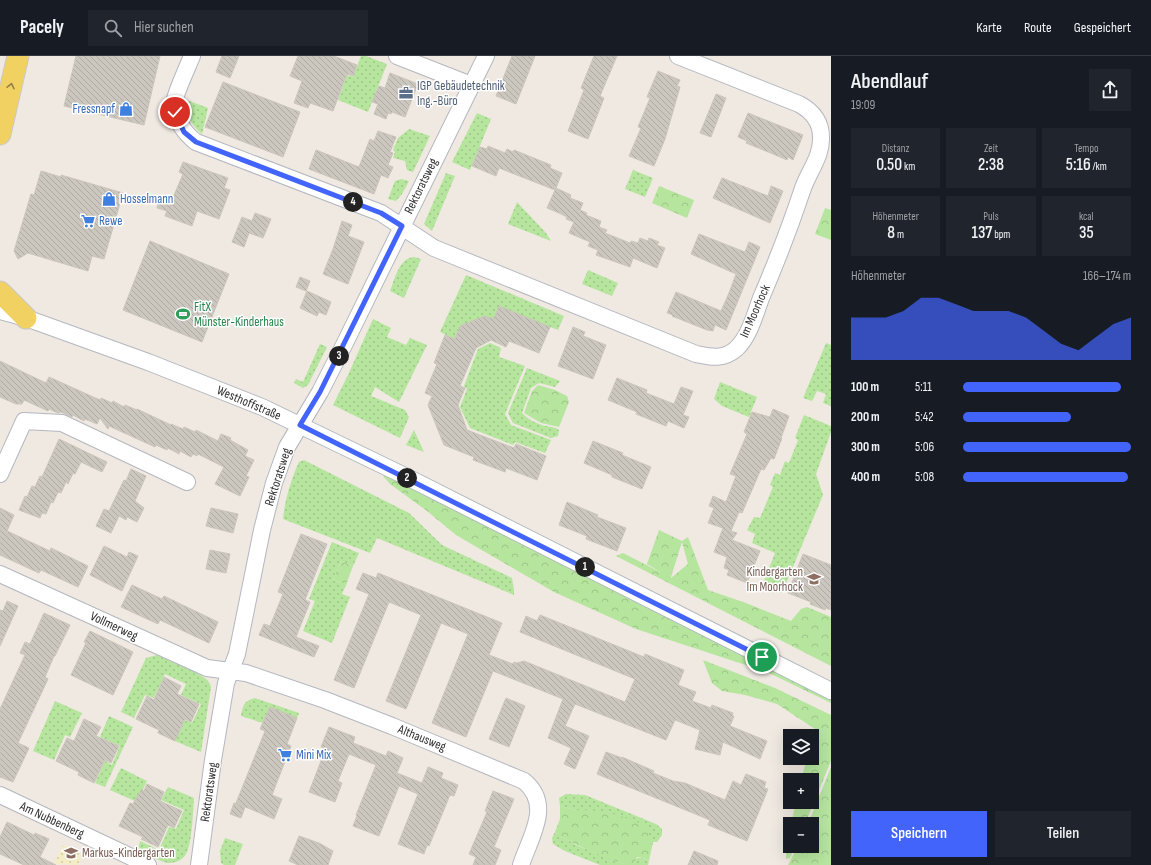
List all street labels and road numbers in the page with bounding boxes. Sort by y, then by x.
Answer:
street label: Rektoratsweg [401,156,441,216]
street label: Im Moorhock [736,282,774,340]
street label: Westhoffstraße [214,382,284,424]
street label: Rektoratsweg [261,446,295,508]
street label: Vollmerweg [88,608,140,644]
street label: Althausweg [395,721,448,755]
street label: Rektoratsweg [197,761,221,823]
street label: Am Nubbenberg [16,798,87,842]

